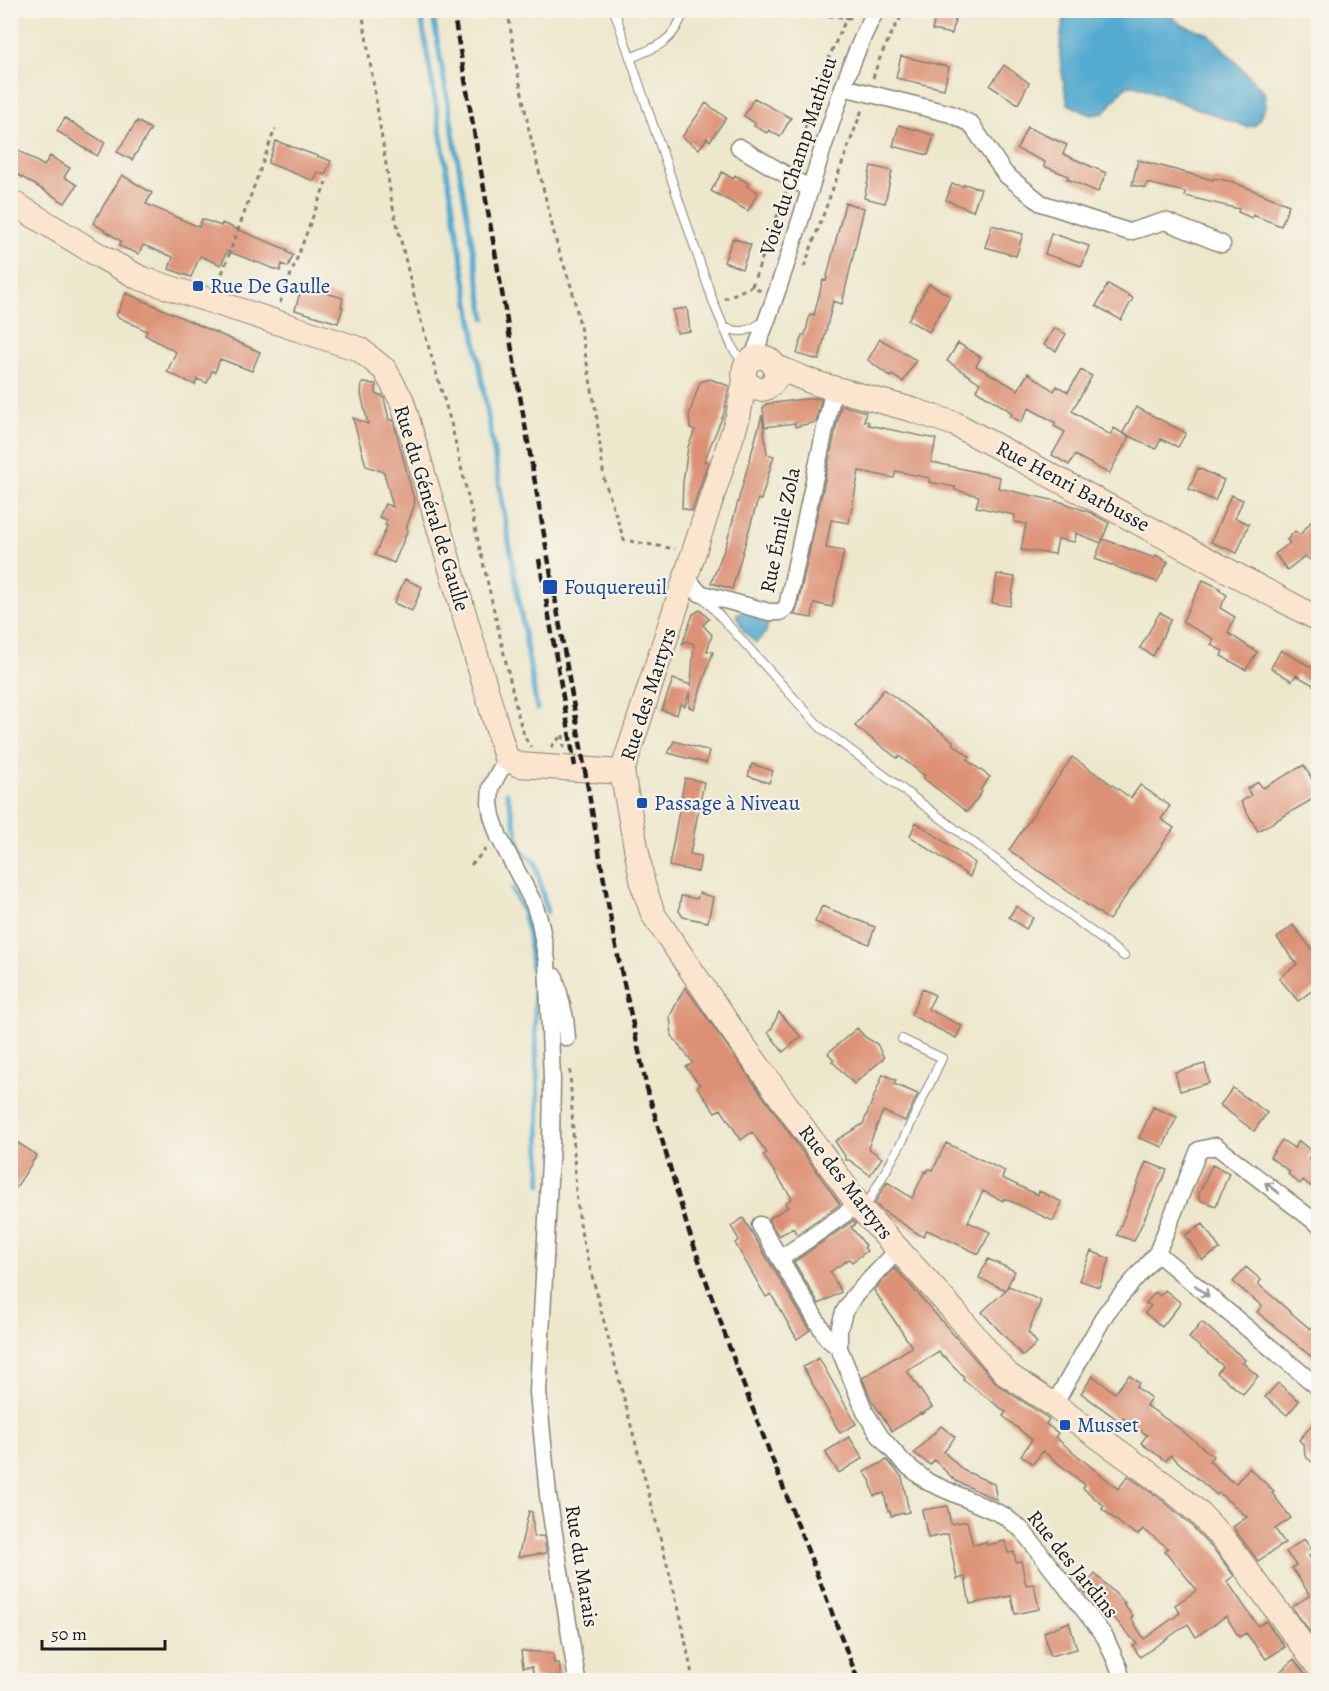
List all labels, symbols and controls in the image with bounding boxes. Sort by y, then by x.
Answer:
street label: Voie du Champ Mathieu [752,53,844,260]
place label: Rue De Gaulle [210,272,330,300]
marker: Rue De Gaulle [191,279,205,293]
street label: Rue du Général de Gaulle [387,401,477,615]
street label: Rue Henri Barbusse [991,434,1155,538]
street label: Rue Émile Zola [753,464,807,595]
place label: Fouquereuil [564,573,667,601]
marker: Fouquereuil [541,578,559,596]
street label: Rue des Martyrs [613,624,683,764]
place label: Passage à Niveau [654,789,801,817]
marker: Passage à Niveau [635,796,649,810]
street label: Rue des Martyrs [792,1119,900,1245]
one-way arrow [1264,1182,1280,1195]
one-way arrow [1194,1284,1210,1297]
place label: Musset [1077,1411,1139,1439]
marker: Musset [1058,1418,1072,1432]
street label: Rue du Marais [559,1503,605,1629]
street label: Rue des Jardins [1021,1504,1125,1624]
scale bar [42,1613,165,1651]
text: 50 m [51,1622,87,1646]

